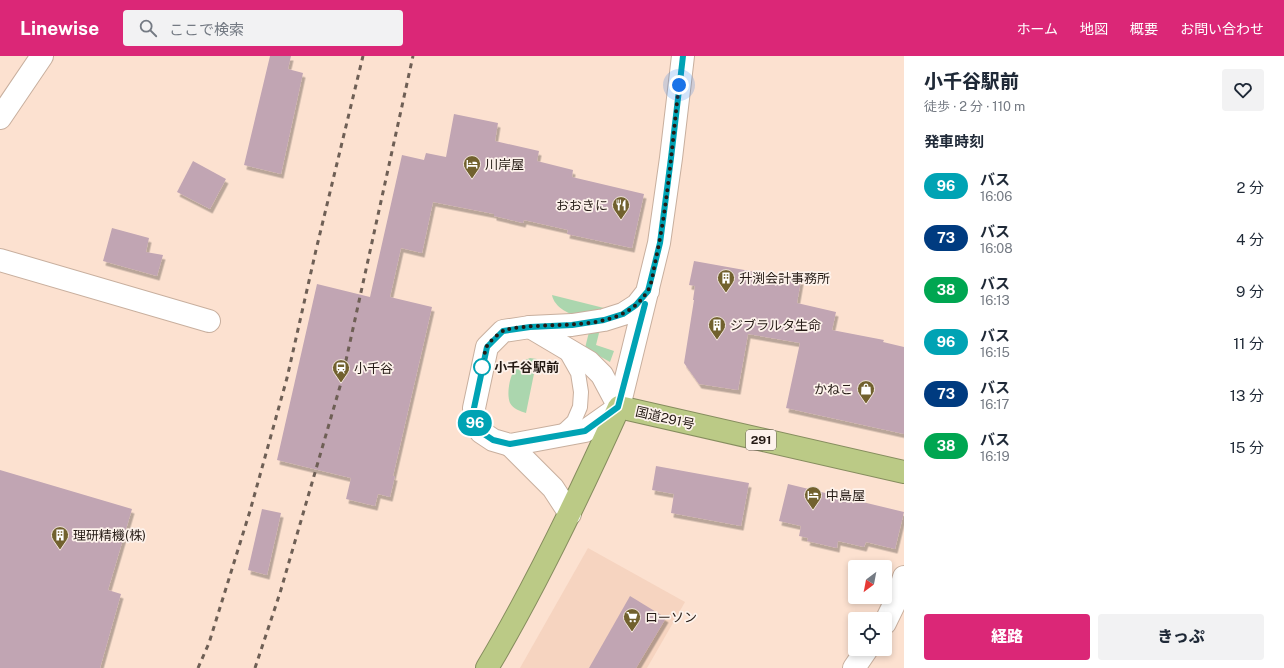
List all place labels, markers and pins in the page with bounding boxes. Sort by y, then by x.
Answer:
hotel icon: 川岸屋 [462,154,482,179]
place label: 川岸屋 [485,157,524,172]
restaurant icon: おおきに [611,195,631,220]
place label: おおきに [556,198,608,213]
building icon: 升渕会計事務所 [716,268,736,293]
place label: 升渕会計事務所 [739,271,830,286]
building icon: ジブラルタ生命 [707,315,727,340]
place label: ジブラルタ生命 [730,318,821,333]
station icon: 小千谷 [331,358,351,383]
marker: 小千谷駅前 [473,358,491,376]
place label: 小千谷駅前 [494,360,559,375]
place label: 小千谷 [354,361,393,376]
shop icon: かねこ [856,379,876,404]
place label: かねこ [814,382,853,397]
hotel icon: 中島屋 [803,485,823,510]
place label: 中島屋 [826,488,865,503]
building icon: 理研精機(株) [50,525,70,550]
place label: 理研精機(株) [73,528,146,543]
supermarket icon: ローソン [622,607,642,632]
place label: ローソン [645,610,697,625]

